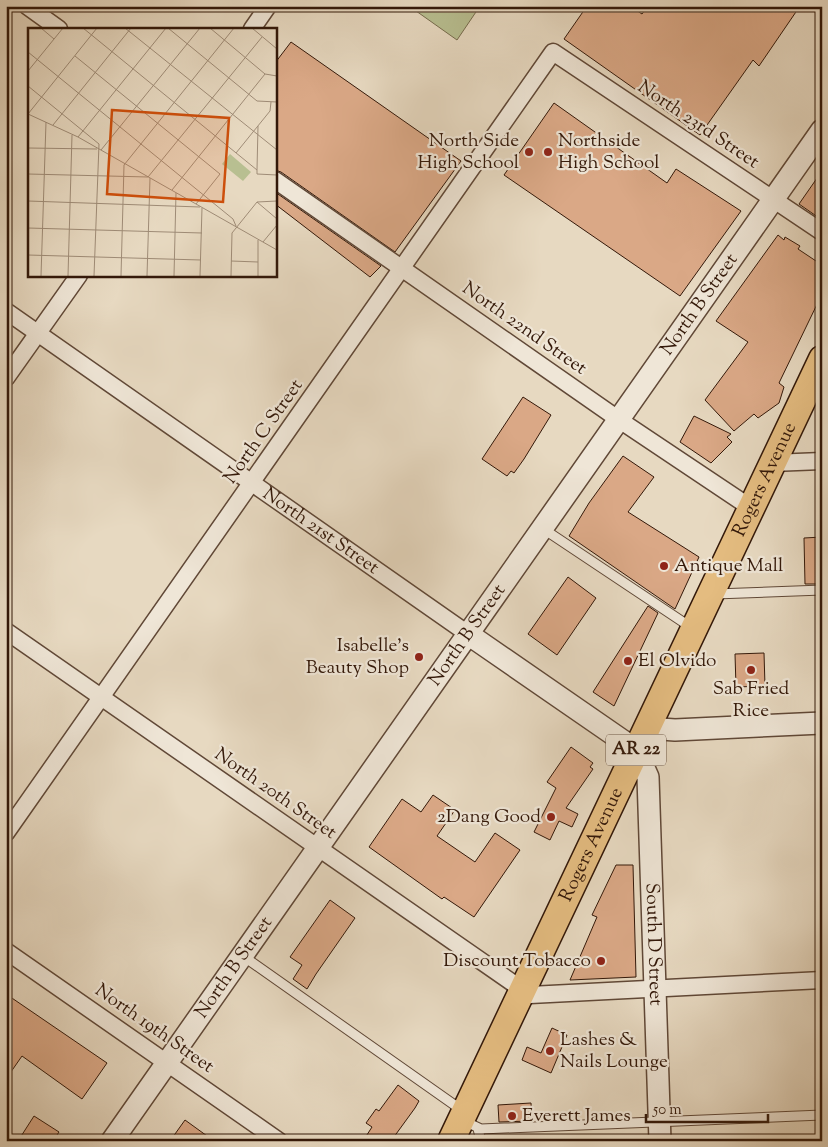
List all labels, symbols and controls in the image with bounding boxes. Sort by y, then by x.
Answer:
inset map [28,28,276,276]
street label: North 23rd Street [632,74,765,176]
place label: North Side High School [417,128,519,177]
place label: Northside High School [558,128,660,177]
marker: North Side High School [523,146,535,158]
marker: Northside High School [542,146,554,158]
street label: North B Street [654,248,745,361]
street label: North 22nd Street [456,276,592,382]
street label: North C Street [218,374,310,490]
street label: Rogers Avenue [726,418,804,541]
street label: North 21st Street [257,481,385,582]
place label: Antique Mall [674,553,783,580]
marker: Antique Mall [658,560,670,572]
street label: North B Street [422,578,513,692]
place label: Isabelle's Beauty Shop [306,633,409,682]
place label: El Olvido [638,648,716,675]
marker: Isabelle's Beauty Shop [413,651,425,663]
marker: El Olvido [622,655,634,667]
marker: Sab Fried Rice [745,664,757,676]
place label: Sab Fried Rice [713,676,790,725]
road number: AR 22 [606,734,666,766]
street label: North 20th Street [208,742,342,847]
street label: Rogers Avenue [553,783,630,906]
place label: 2Dang Good [437,804,541,831]
marker: 2Dang Good [545,811,557,823]
street label: South D Street [638,882,669,1006]
street label: North B Street [189,911,279,1024]
place label: Discount Tobacco [443,948,591,975]
marker: Discount Tobacco [595,955,607,967]
street label: North 19th Street [89,978,220,1081]
place label: Lashes & Nails Lounge [560,1027,668,1076]
marker: Lashes & Nails Lounge [544,1045,556,1057]
scale bar [646,1092,768,1124]
text: 50 m [652,1100,682,1121]
place label: Everett James [522,1103,631,1130]
marker: Everett James [506,1110,518,1122]

